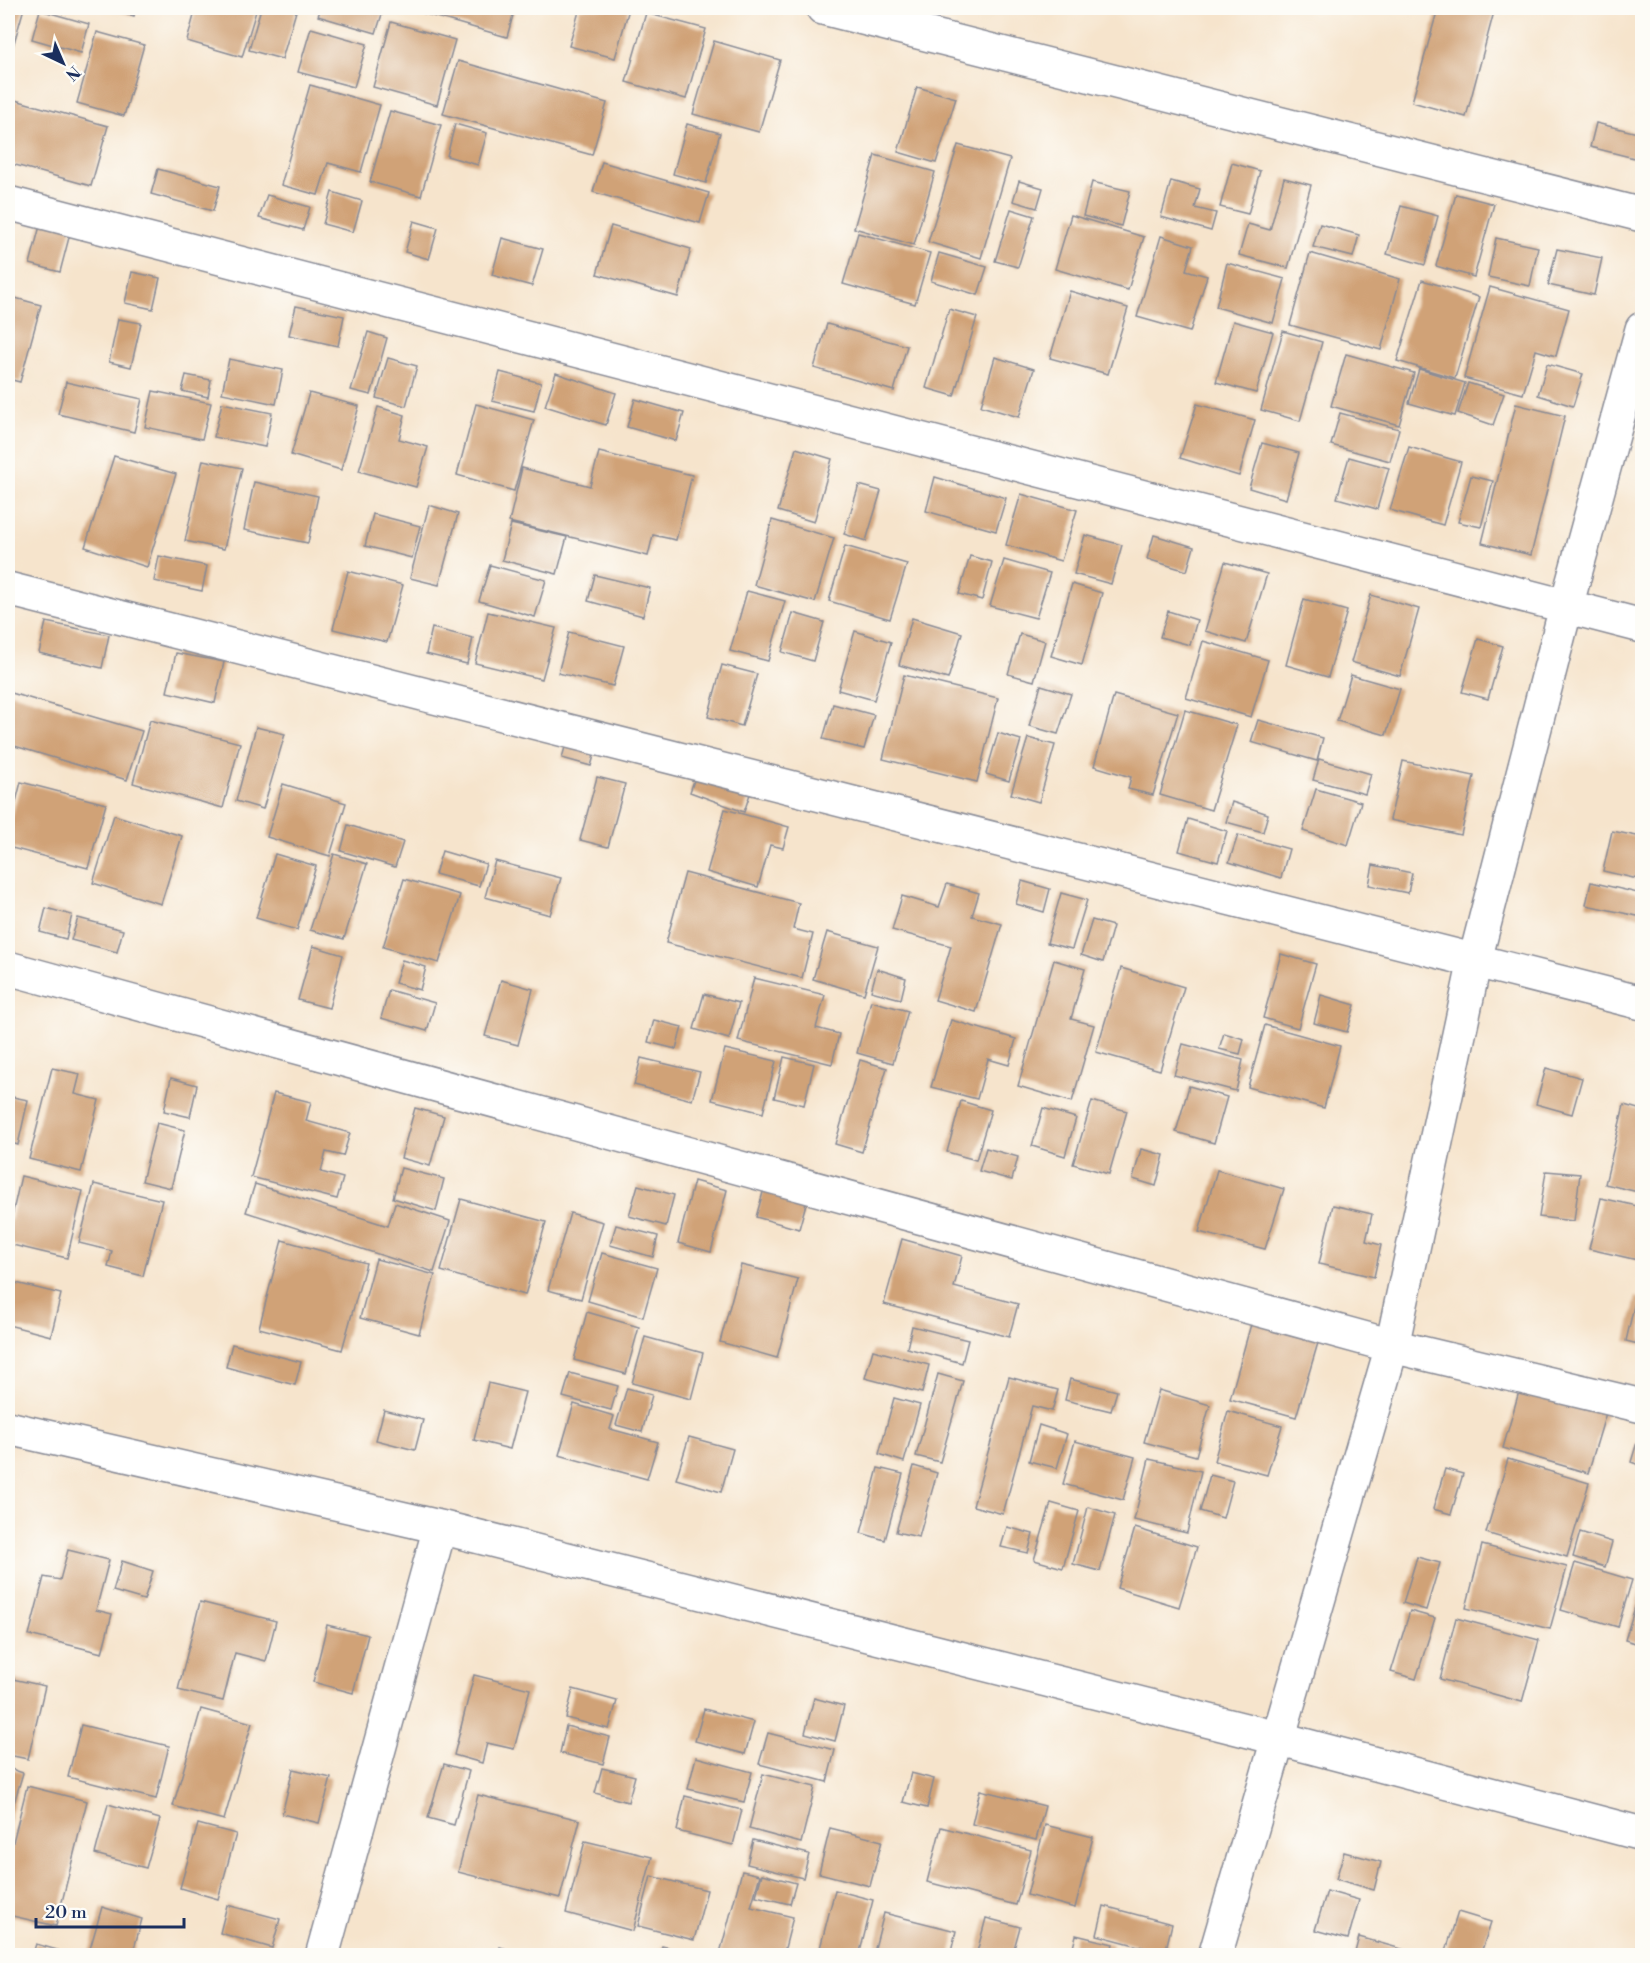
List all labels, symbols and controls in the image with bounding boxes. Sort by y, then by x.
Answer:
north arrow [33,33,93,93]
text: N [61,61,84,85]
scale bar [36,1891,184,1929]
text: 20 m [45,1901,87,1924]

